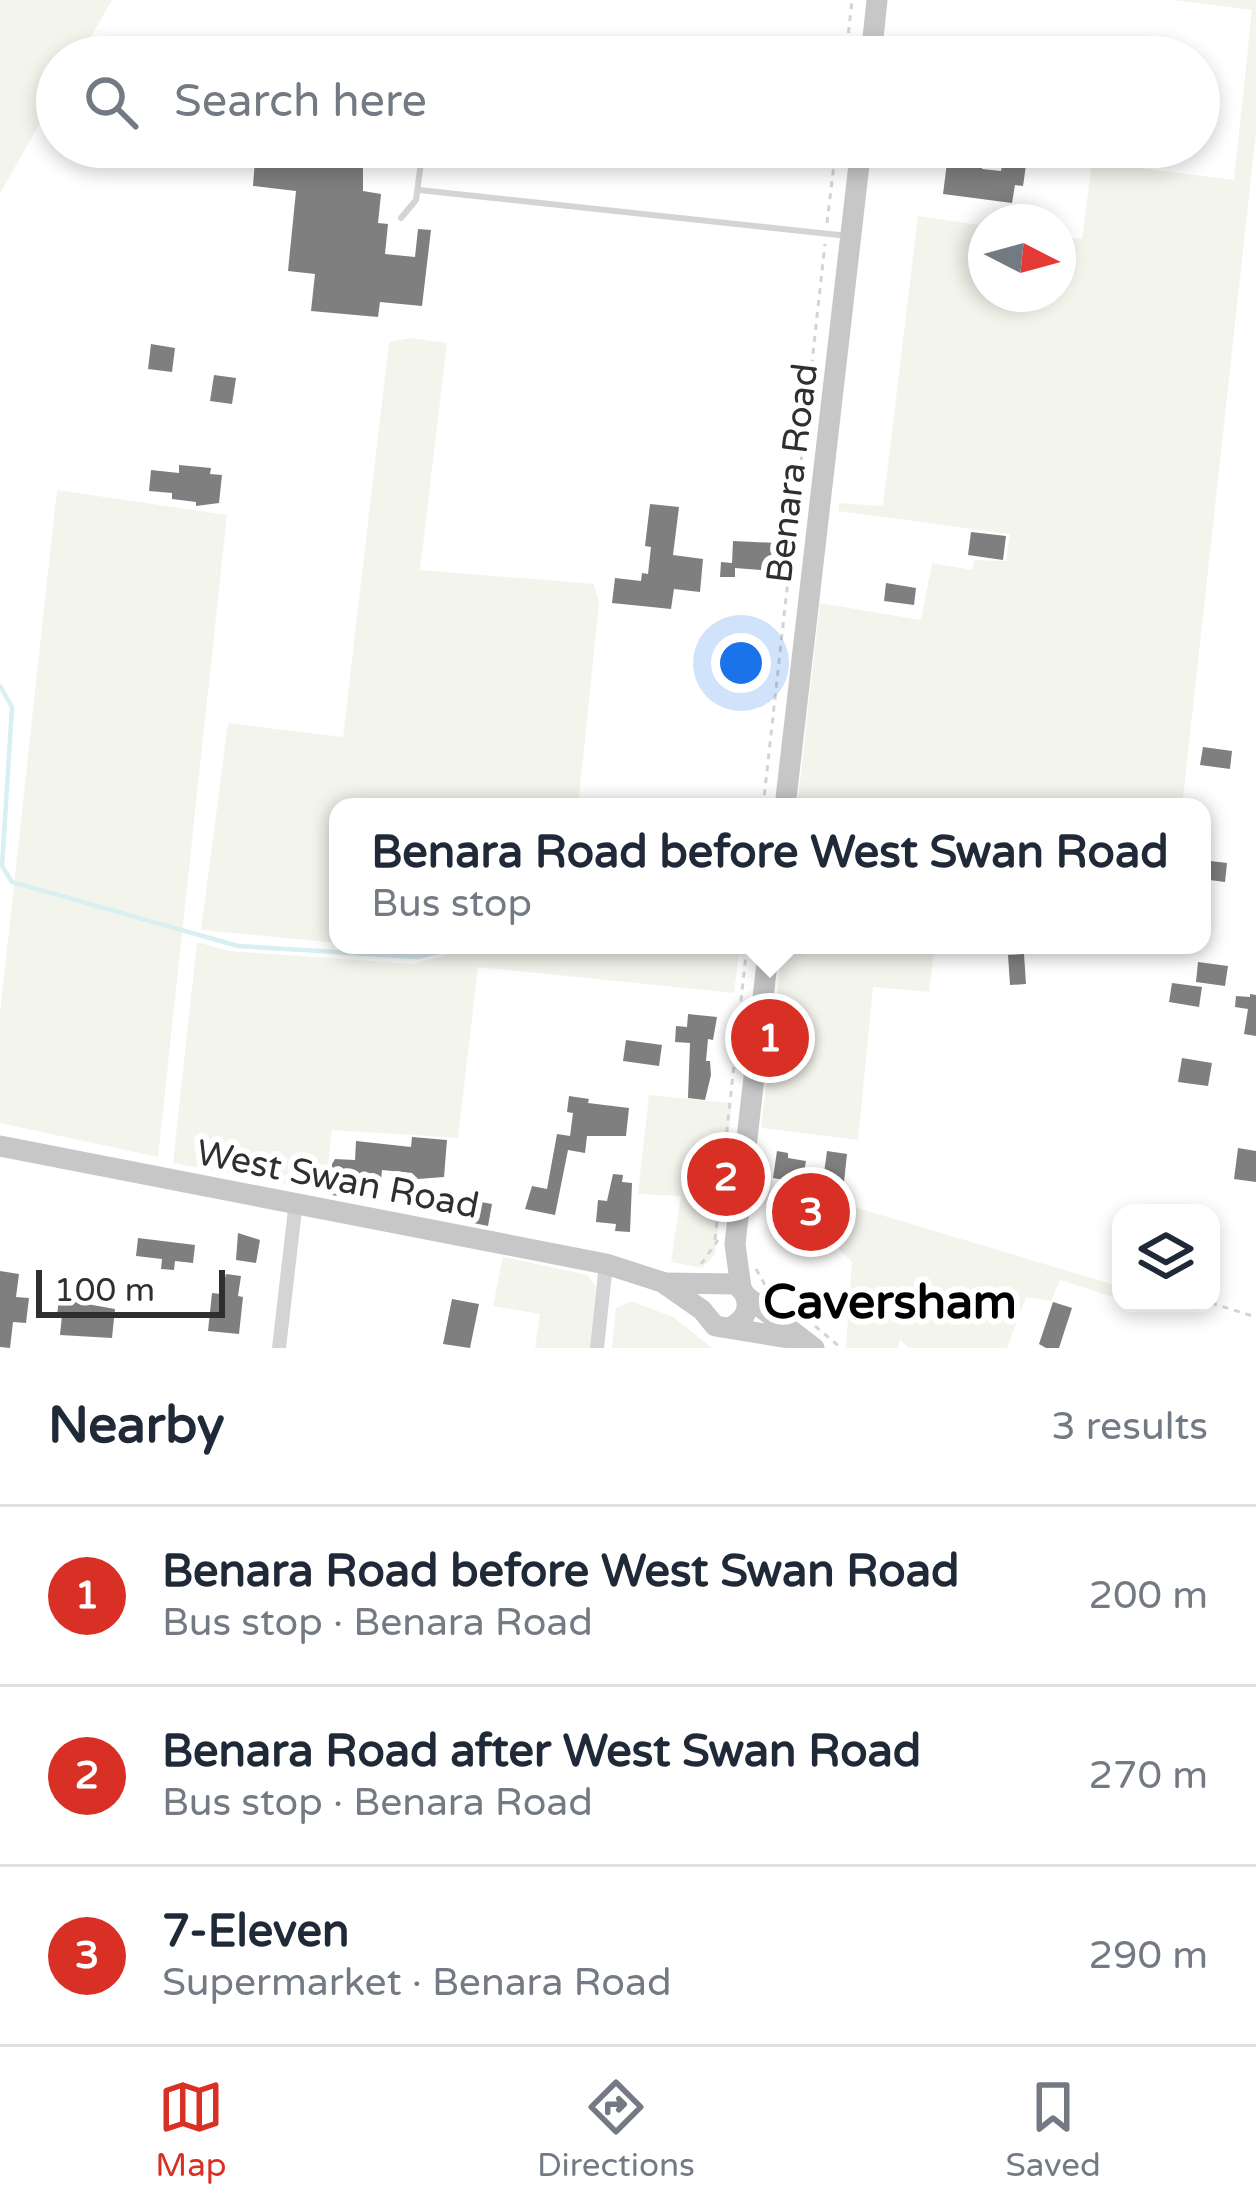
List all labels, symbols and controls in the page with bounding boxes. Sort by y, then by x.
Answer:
search box [36,36,1220,168]
icon: search [78,69,144,135]
text: Search here [174,75,427,129]
north arrow [968,204,1076,312]
street label: Benara Road [758,361,827,586]
your location [711,633,771,693]
popup [329,798,1211,954]
text: Benara Road before West Swan Road [371,826,1169,880]
text: Bus stop [371,880,532,927]
pin: 1 [731,993,809,1083]
street label: West Swan Road [193,1131,483,1228]
pin: 2 [687,1132,765,1222]
pin: 3 [772,1167,850,1257]
map controls [1112,1204,1220,1312]
button: layers [1112,1204,1220,1312]
scale bar [36,1264,225,1317]
text: 100 m [54,1271,155,1310]
district label: Caversham [763,1274,1017,1332]
text: Nearby [48,1395,225,1457]
text: 3 results [1051,1403,1208,1450]
text: Benara Road before West Swan Road [162,1545,959,1599]
text: 1 [75,1572,99,1619]
text: 200 m [1089,1572,1208,1619]
text: Bus stop · Benara Road [162,1599,593,1646]
text: Benara Road after West Swan Road [162,1725,921,1779]
text: 2 [75,1752,99,1799]
text: 270 m [1089,1752,1208,1799]
text: Bus stop · Benara Road [162,1779,593,1826]
text: 7-Eleven [162,1905,349,1959]
text: 3 [75,1932,99,1979]
text: 290 m [1089,1932,1208,1979]
text: Supermarket · Benara Road [162,1959,672,2006]
tab: Map [155,2074,227,2185]
tab: Directions [537,2074,695,2185]
tab: Saved [1005,2074,1101,2185]

